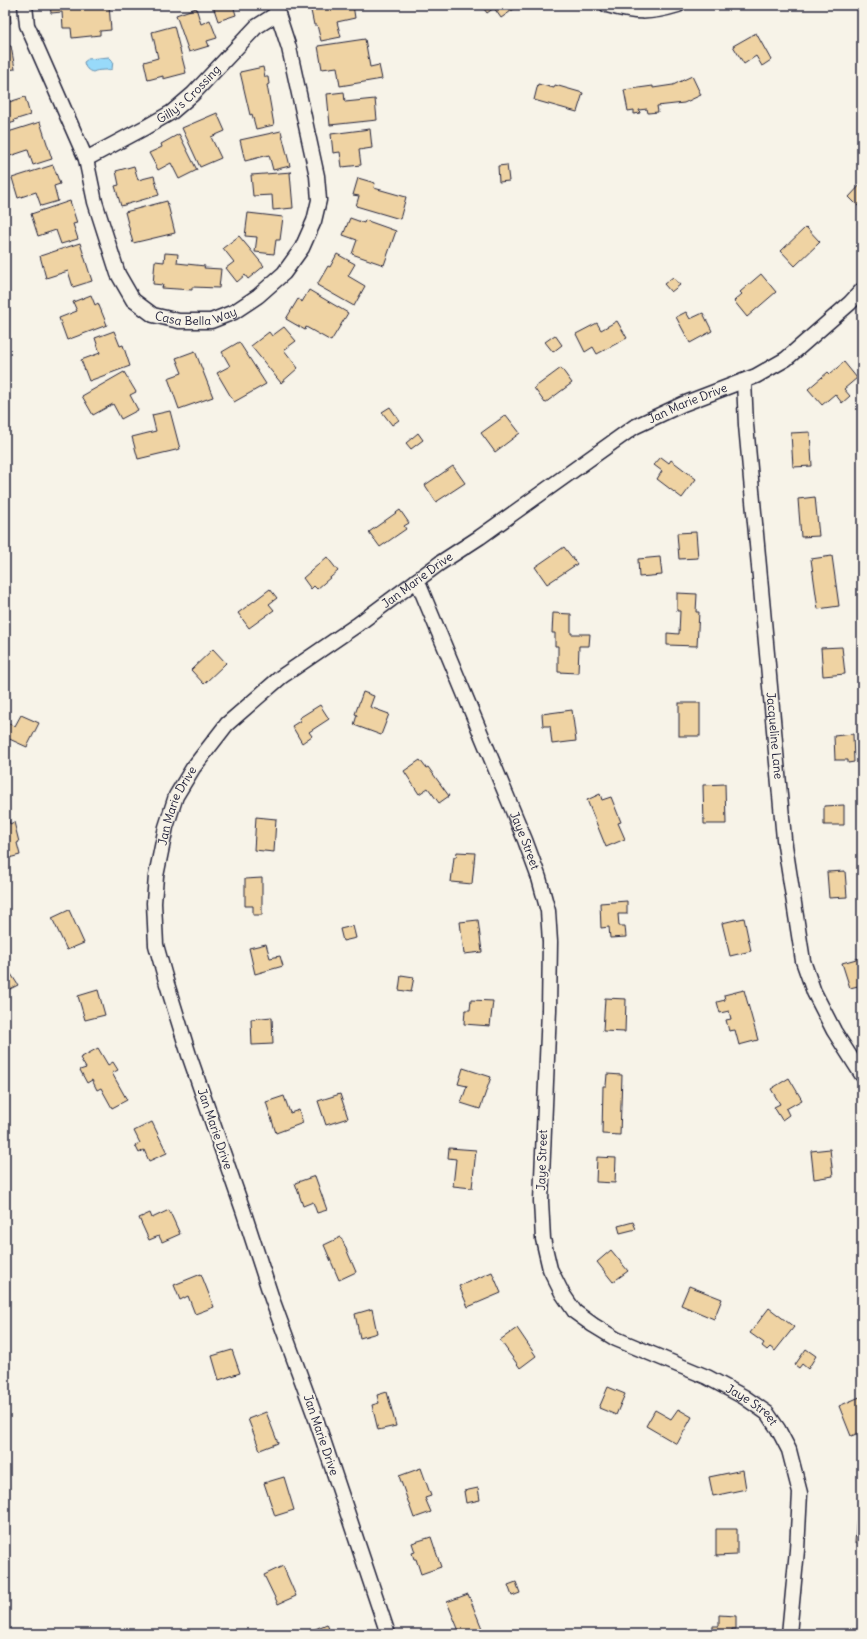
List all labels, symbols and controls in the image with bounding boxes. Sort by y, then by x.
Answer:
street label: Gilly's Crossing [154,62,223,126]
street label: Casa Bella Way [154,304,239,328]
street label: Jan Marie Drive [645,380,729,426]
street label: Jan Marie Drive [378,549,455,611]
street label: Jacqueline Lane [764,691,786,780]
street label: Jan Marie Drive [154,763,199,847]
street label: Jaye Street [507,809,543,872]
street label: Jan Marie Drive [195,1086,236,1171]
street label: Jaye Street [533,1129,550,1191]
street label: Jaye Street [723,1381,781,1428]
street label: Jan Marie Drive [301,1392,342,1477]

